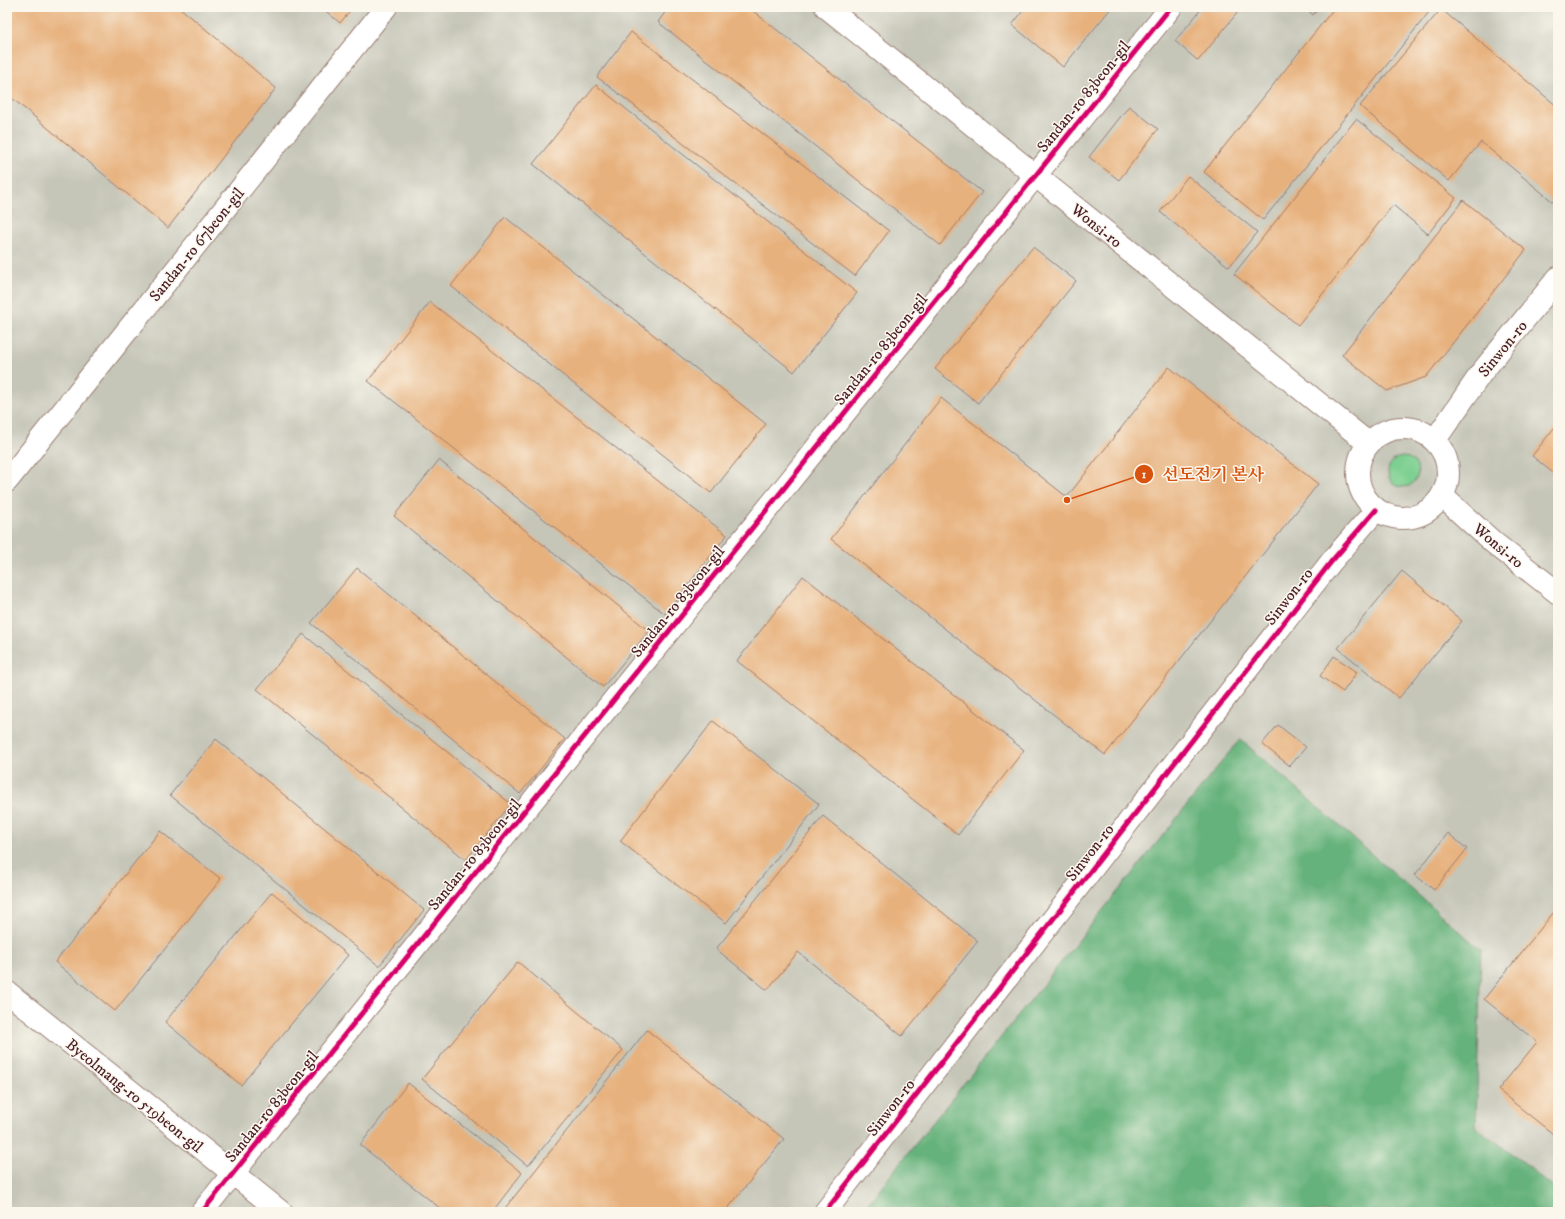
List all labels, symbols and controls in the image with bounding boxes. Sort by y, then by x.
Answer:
street label: Sandan-ro 83beon-gil [1033,37,1135,156]
street label: Sandan-ro 67beon-gil [145,184,249,306]
street label: Wonsi-ro [1066,199,1126,252]
street label: Sandan-ro 83beon-gil [830,290,932,409]
street label: Sinwon-ro [1474,316,1532,381]
callout: 선도전기 본사 [1134,460,1273,489]
text: 선도전기 본사 [1162,464,1265,486]
text: 1 [1142,467,1147,482]
street label: Wonsi-ro [1468,518,1528,573]
street label: Sandan-ro 83beon-gil [627,542,729,661]
street label: Sinwon-ro [1260,564,1318,629]
street label: Sandan-ro 83beon-gil [424,795,526,914]
street label: Sinwon-ro [1061,820,1119,885]
street label: Byeolmang-ro 519beon-gil [62,1034,207,1157]
street label: Sandan-ro 83beon-gil [221,1047,323,1166]
street label: Sinwon-ro [862,1075,920,1140]

